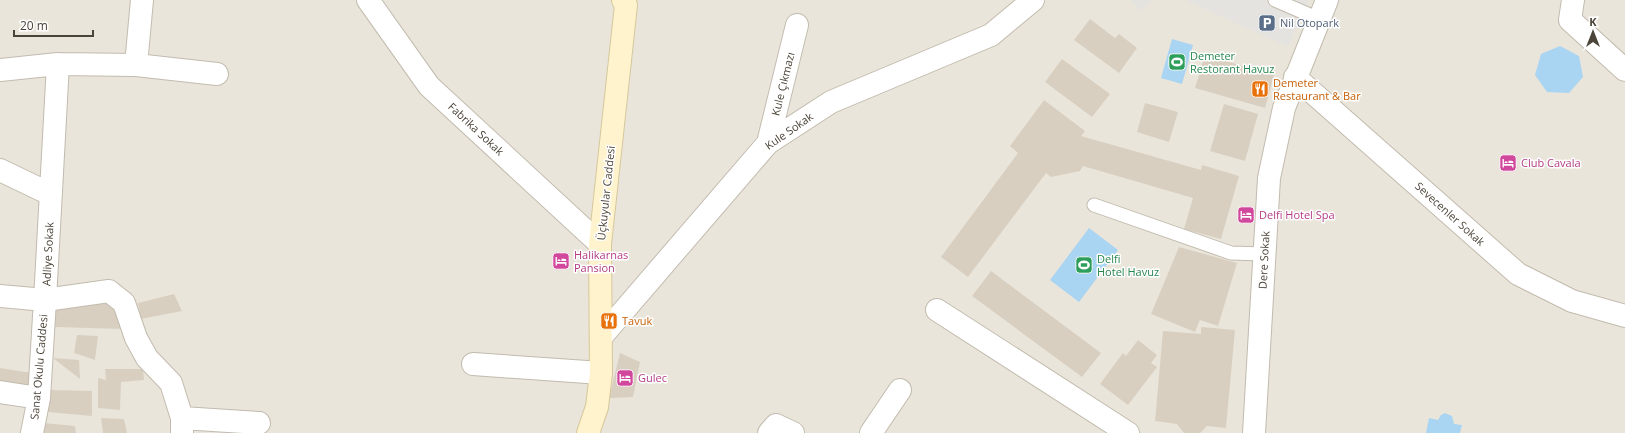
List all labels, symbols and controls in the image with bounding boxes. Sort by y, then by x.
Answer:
scale bar [14,12,93,38]
north arrow [1573,12,1613,52]
parking icon: Nil Otopark [1257,13,1277,33]
text: K [1589,14,1597,29]
place label: Nil Otopark [1280,15,1339,30]
text: 20 m [20,17,48,34]
place label: Demeter Restorant Havuz [1190,48,1275,76]
street label: Kule Çıkmazı [767,51,798,117]
sports icon: Demeter Restorant Havuz [1167,52,1187,72]
place label: Demeter Restaurant & Bar [1273,75,1361,103]
restaurant icon: Demeter Restaurant & Bar [1250,79,1270,99]
street label: Fabrika Sokak [445,99,508,158]
street label: Kule Sokak [762,108,816,153]
street label: Üçkuyular Caddesi [593,145,618,241]
hotel icon: Club Cavala [1498,153,1518,173]
place label: Club Cavala [1521,155,1581,170]
street label: Sevecenler Sokak [1412,178,1488,249]
hotel icon: Delfi Hotel Spa [1236,205,1256,225]
place label: Delfi Hotel Spa [1259,207,1335,222]
street label: Adliye Sokak [38,221,57,286]
street label: Dere Sokak [1254,230,1273,289]
place label: Halikarnas Pansion [574,247,628,275]
hotel icon: Halikarnas Pansion [551,251,571,271]
place label: Delfi Hotel Havuz [1097,251,1159,279]
sports icon: Delfi Hotel Havuz [1074,255,1094,275]
restaurant icon: Tavuk [599,311,619,331]
place label: Tavuk [622,313,652,328]
street label: Sanat Okulu Caddesi [26,314,51,420]
hotel icon: Gulec [615,368,635,388]
place label: Gulec [638,370,667,385]

